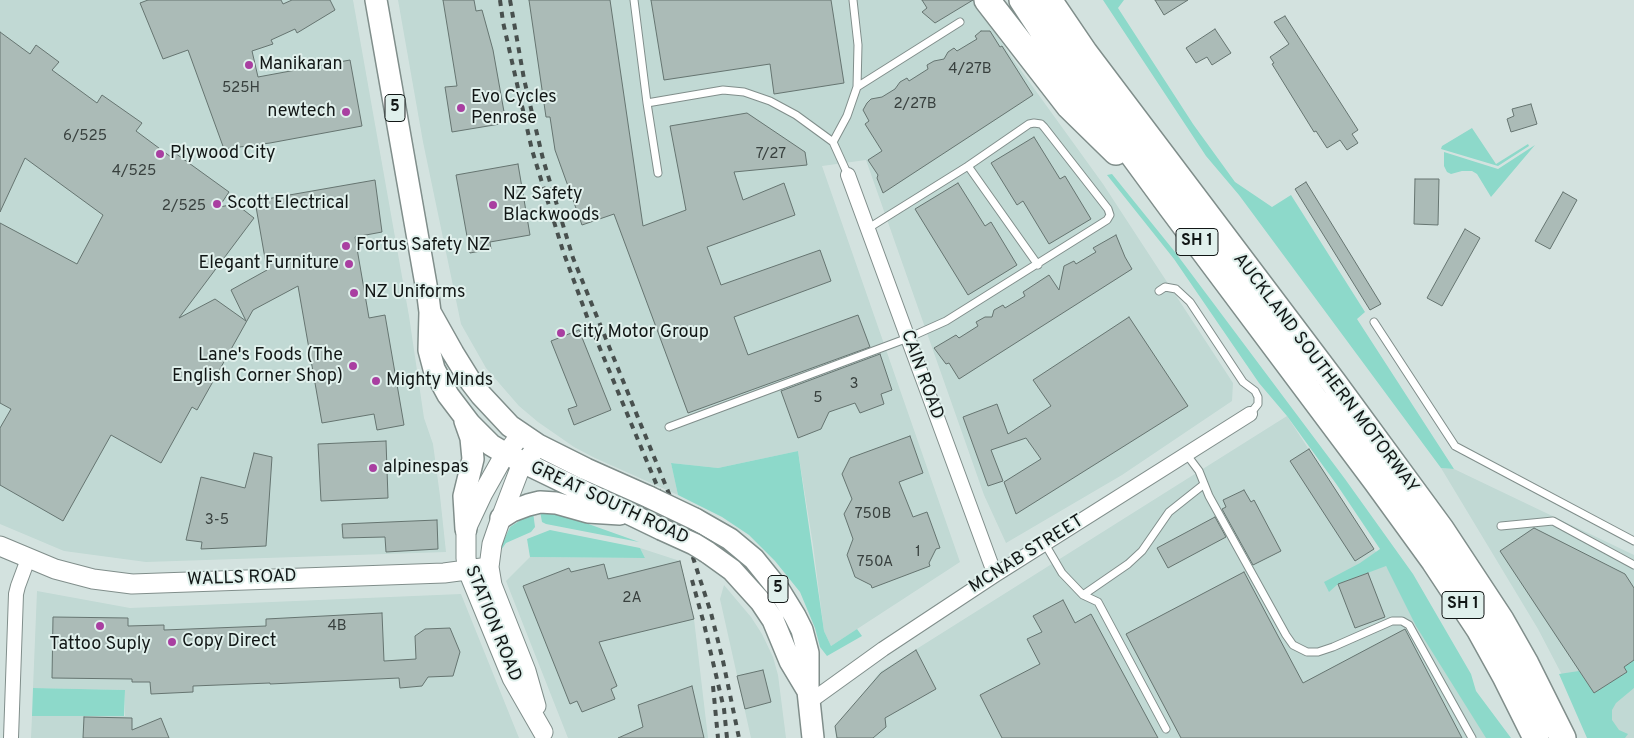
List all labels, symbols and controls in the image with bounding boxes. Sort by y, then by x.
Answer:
place label: Manikaran [259,54,343,76]
marker: Manikaran [243,59,255,71]
house number: 4/27B [948,61,992,79]
house number: 525H [222,80,260,98]
place label: Evo Cycles Penrose [471,87,557,130]
road number: 5 [385,95,405,122]
house number: 2/27B [893,96,937,114]
place label: newtech [267,101,336,123]
marker: Evo Cycles Penrose [455,102,467,114]
marker: newtech [340,106,352,118]
house number: 6/525 [63,128,107,146]
place label: Plywood City [170,143,275,165]
house number: 7/27 [756,146,786,164]
marker: Plywood City [154,148,166,160]
house number: 4/525 [112,163,156,181]
place label: NZ Safety Blackwoods [503,184,599,226]
place label: Scott Electrical [227,193,349,215]
house number: 2/525 [162,198,206,216]
marker: Scott Electrical [211,198,223,210]
marker: NZ Safety Blackwoods [487,199,499,211]
road number: SH 1 [1176,228,1218,256]
place label: Fortus Safety NZ [356,235,490,257]
marker: Fortus Safety NZ [340,240,352,252]
street label: AUCKLAND SOUTHERN MOTORWAY [1228,250,1422,498]
place label: Elegant Furniture [198,253,339,275]
marker: Elegant Furniture [343,258,355,270]
place label: NZ Uniforms [364,282,465,304]
marker: NZ Uniforms [348,287,360,299]
place label: City Motor Group [571,322,709,344]
marker: City Motor Group [555,327,567,339]
street label: CAIN ROAD [895,327,947,423]
place label: Lane's Foods (The English Corner Shop) [172,345,343,388]
marker: Lane's Foods (The English Corner Shop) [347,360,359,372]
place label: Mighty Minds [386,370,493,392]
marker: Mighty Minds [370,375,382,387]
house number: 3 [849,376,859,394]
house number: 5 [813,390,823,408]
place label: alpinespas [383,457,469,479]
street label: GREAT SOUTH ROAD [526,458,692,550]
marker: alpinespas [367,462,379,474]
house number: 750B [855,506,891,524]
street label: MCNAB STREET [966,511,1088,599]
house number: 3-5 [205,512,229,530]
house number: 1 [915,544,921,562]
house number: 750A [857,554,893,572]
street label: STATION ROAD [459,563,525,685]
street label: WALLS ROAD [187,566,297,592]
road number: 5 [768,576,788,602]
house number: 2A [622,590,642,608]
road number: SH 1 [1442,592,1484,618]
house number: 4B [327,618,347,636]
marker: Tattoo Suply [94,620,106,632]
place label: Copy Direct [182,631,277,653]
place label: Tattoo Suply [49,634,151,656]
marker: Copy Direct [166,636,178,648]

